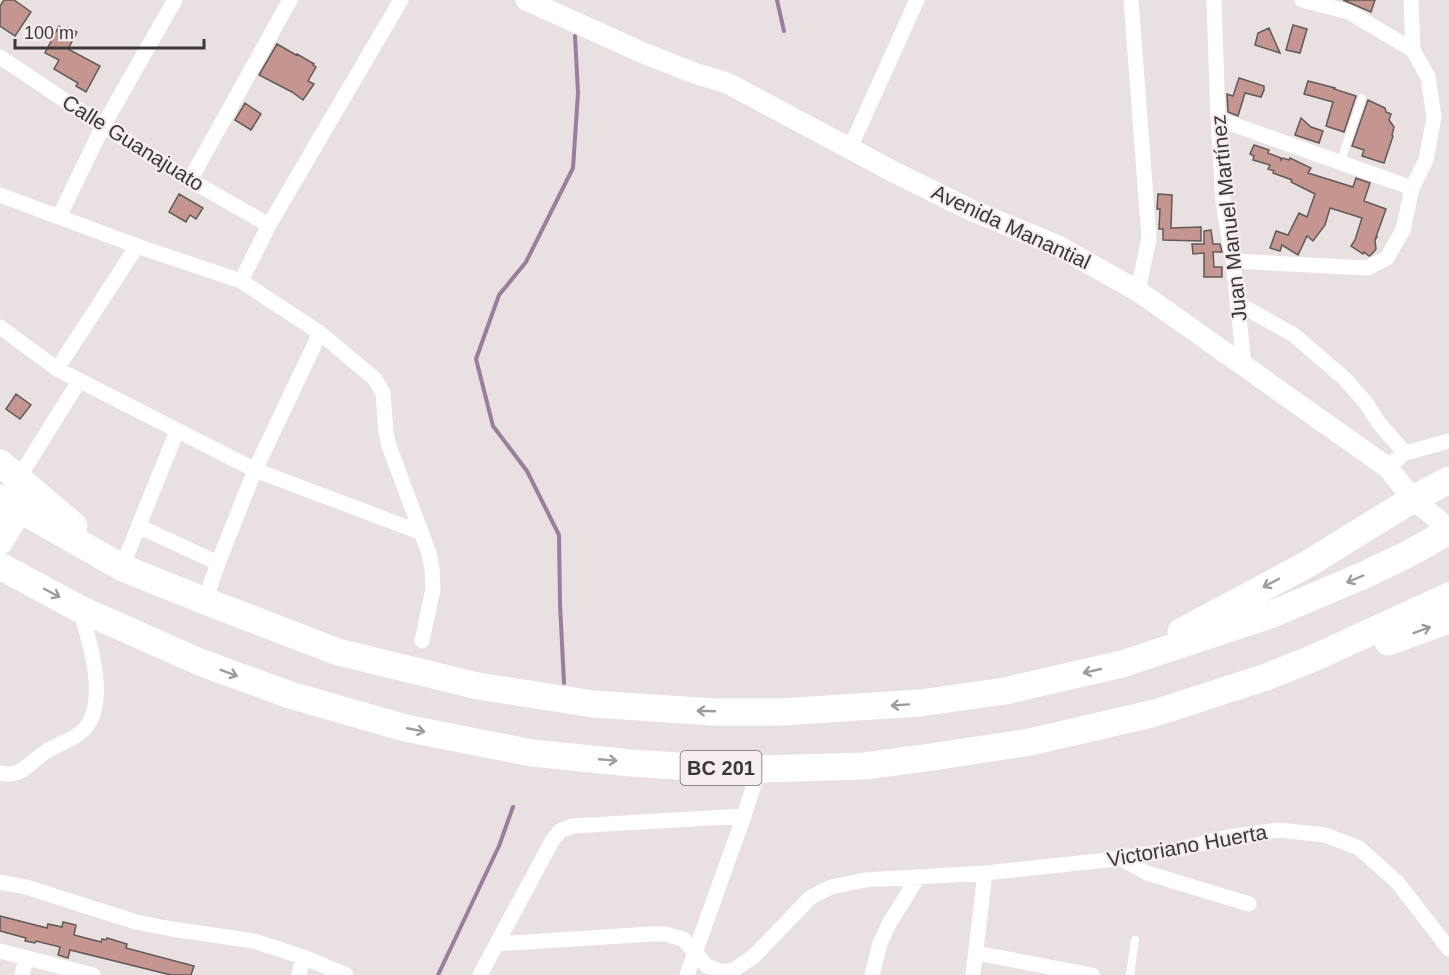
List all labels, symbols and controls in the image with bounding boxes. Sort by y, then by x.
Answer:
scale bar [15,12,204,50]
text: 100 m [24,23,74,43]
street label: Calle Guanajuato [58,90,208,195]
street label: Juan Manuel Martínez [1206,114,1251,323]
street label: Avenida Manantial [928,180,1094,273]
one-way arrow [1346,574,1364,585]
one-way arrow [1263,578,1281,590]
one-way arrow [42,588,60,599]
one-way arrow [1413,624,1431,635]
one-way arrow [1083,665,1102,677]
one-way arrow [220,668,238,679]
one-way arrow [891,700,911,711]
one-way arrow [696,706,716,717]
one-way arrow [405,725,425,736]
road number: BC 201 [680,751,762,785]
one-way arrow [598,755,618,766]
street label: Victoriano Huerta [1105,820,1269,871]

